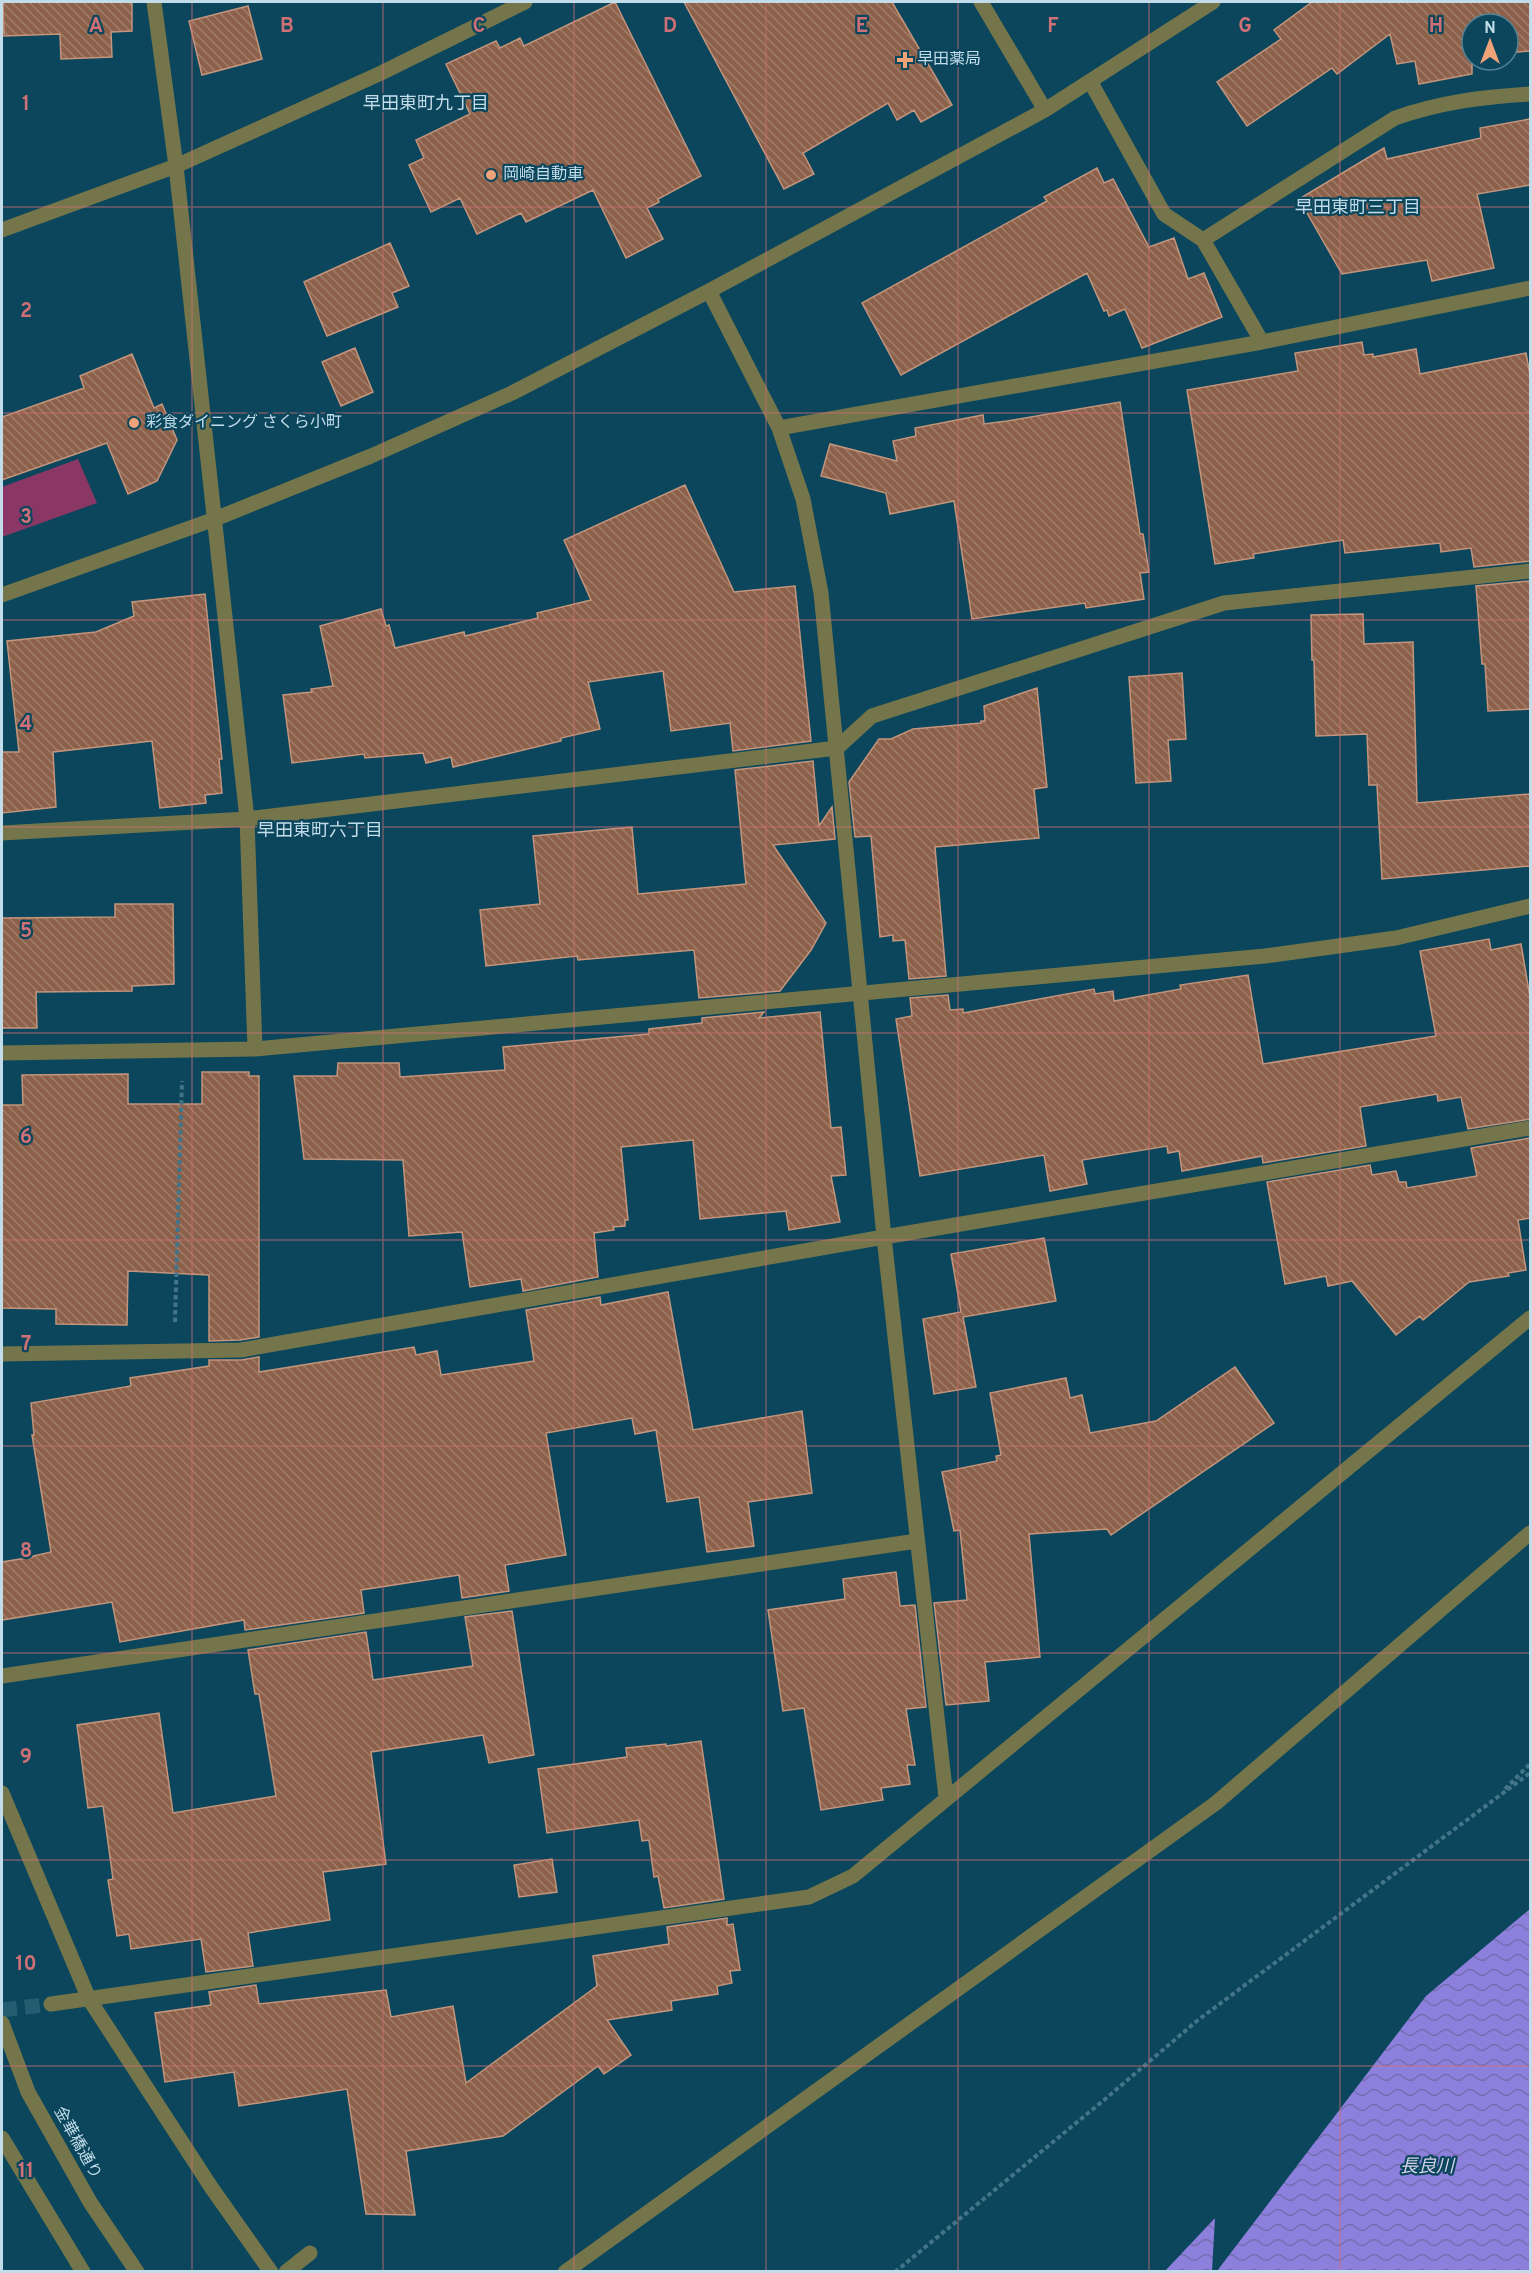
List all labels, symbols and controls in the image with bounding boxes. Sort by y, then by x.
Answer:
north arrow [1460,12,1520,72]
text: A [89,14,103,40]
text: B [280,14,294,40]
text: C [473,14,485,40]
text: D [663,14,677,40]
text: E [856,14,868,40]
text: F [1047,14,1059,40]
text: G [1238,14,1252,40]
text: H [1429,14,1443,40]
text: N [1484,19,1496,39]
place label: 早田薬局 [917,50,981,70]
marker: 早田薬局 [898,53,912,67]
text: 1 [22,92,30,118]
district label: 早田東町九丁目 [363,93,489,116]
place label: 岡崎自動車 [503,165,583,185]
marker: 岡崎自動車 [484,168,498,182]
district label: 早田東町三丁目 [1295,197,1421,220]
text: 2 [20,299,32,325]
place label: 彩食ダイニング さくら小町 [146,413,342,433]
marker: 彩食ダイニング さくら小町 [127,416,141,430]
text: 3 [20,505,32,531]
text: 4 [20,712,32,738]
district label: 早田東町六丁目 [257,820,383,843]
text: 5 [20,919,32,945]
text: 6 [20,1125,32,1151]
text: 7 [21,1332,31,1358]
text: 8 [20,1539,32,1565]
text: 9 [20,1745,32,1771]
text: 10 [15,1952,37,1978]
street label: 金華橋通り [49,2103,105,2183]
water label: 長良川 [1400,2156,1456,2179]
text: 11 [18,2159,34,2185]

